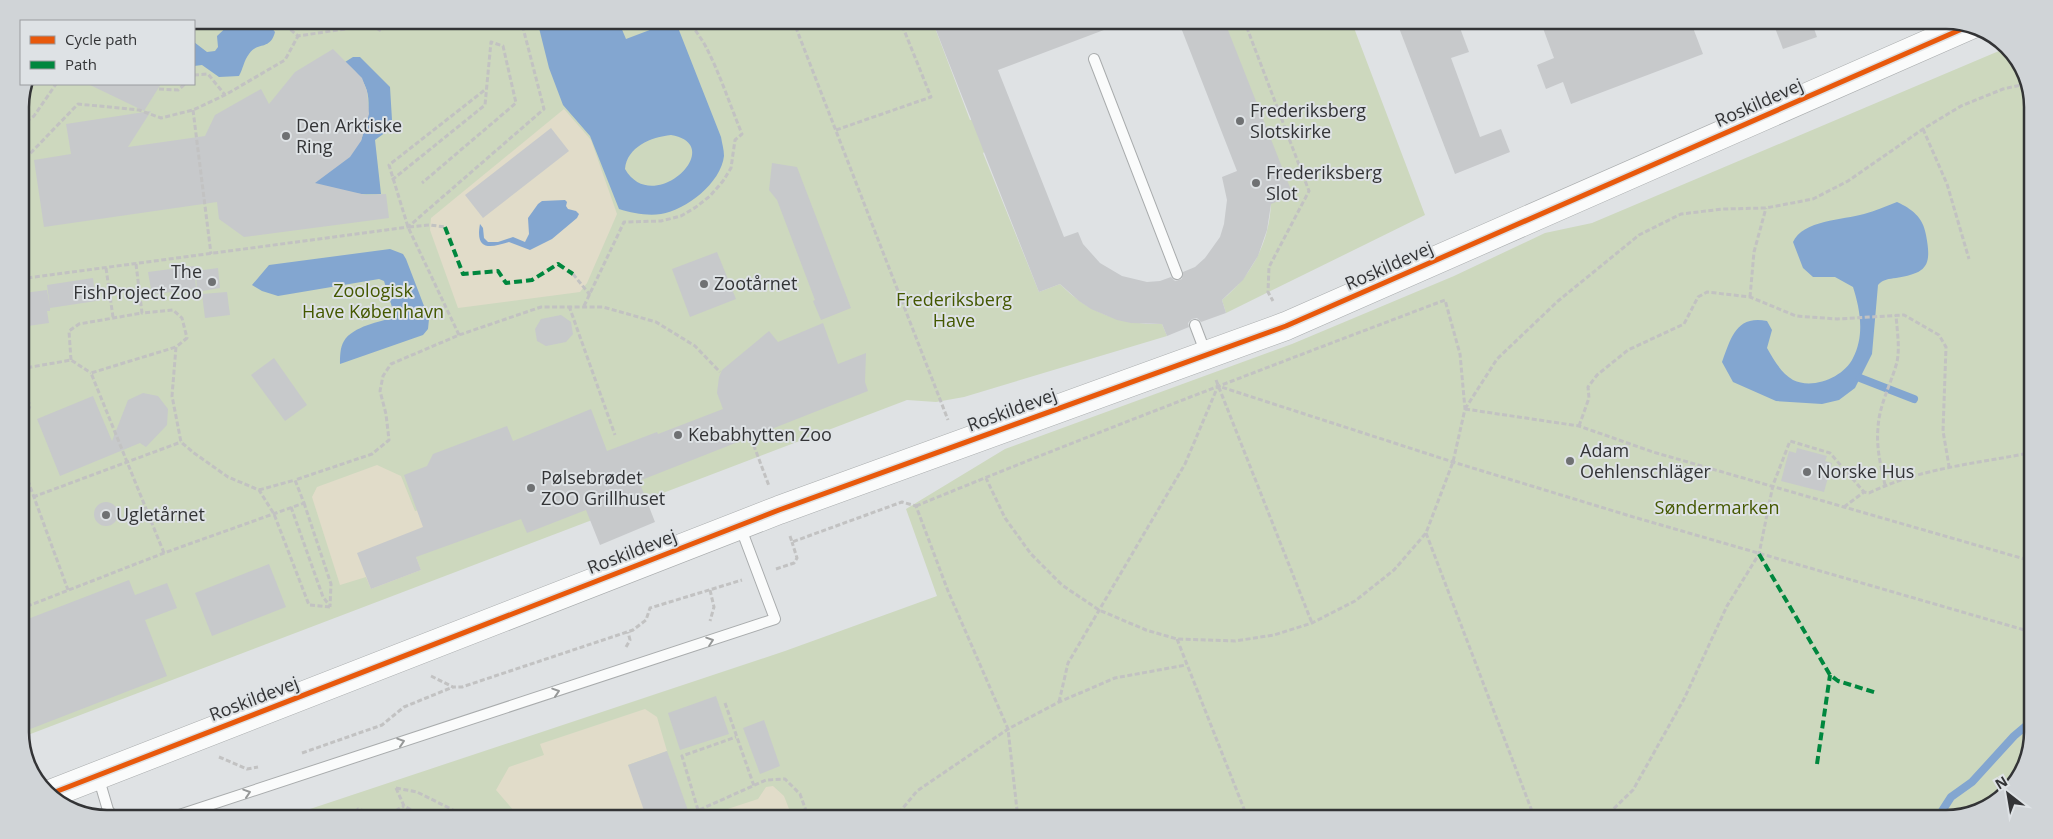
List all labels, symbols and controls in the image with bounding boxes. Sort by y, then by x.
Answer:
legend [20,20,195,85]
text: Cycle path [65,29,137,49]
text: Path [65,54,97,74]
street label: Roskildevej [1711,72,1806,132]
place label: Frederiksberg Slotskirke [1250,98,1366,143]
place label: Den Arktiske Ring [296,113,402,158]
marker: Frederiksberg Slotskirke [1234,115,1246,127]
marker: Den Arktiske Ring [280,130,292,142]
place label: Frederiksberg Slot [1266,160,1382,205]
marker: Frederiksberg Slot [1250,177,1262,189]
street label: Roskildevej [1341,235,1436,295]
place label: The FishProject Zoo [73,259,202,304]
place label: Zootårnet [714,271,797,295]
marker: The FishProject Zoo [206,276,218,288]
park label: Zoologisk Have København [302,278,444,323]
marker: Zootårnet [698,278,710,290]
park label: Frederiksberg Have [896,287,1012,332]
street label: Roskildevej [963,382,1060,436]
place label: Kebabhytten Zoo [688,422,832,446]
marker: Kebabhytten Zoo [672,429,684,441]
place label: Adam Oehlenschläger [1580,438,1712,483]
marker: Adam Oehlenschläger [1564,455,1576,467]
place label: Norske Hus [1817,459,1914,483]
place label: Pølsebrødet ZOO Grillhuset [541,465,665,510]
marker: Norske Hus [1801,466,1813,478]
marker: Pølsebrødet ZOO Grillhuset [525,482,537,494]
park label: Søndermarken [1655,495,1779,519]
place label: Ugletårnet [116,502,205,526]
marker: Ugletårnet [100,509,112,521]
street label: Roskildevej [584,523,680,579]
one-way arrow [705,637,714,647]
street label: Roskildevej [206,670,302,726]
one-way arrow [551,687,559,697]
one-way arrow [397,738,405,748]
north arrow [1983,769,2033,819]
text: N [1991,771,2011,794]
one-way arrow [242,789,250,799]

